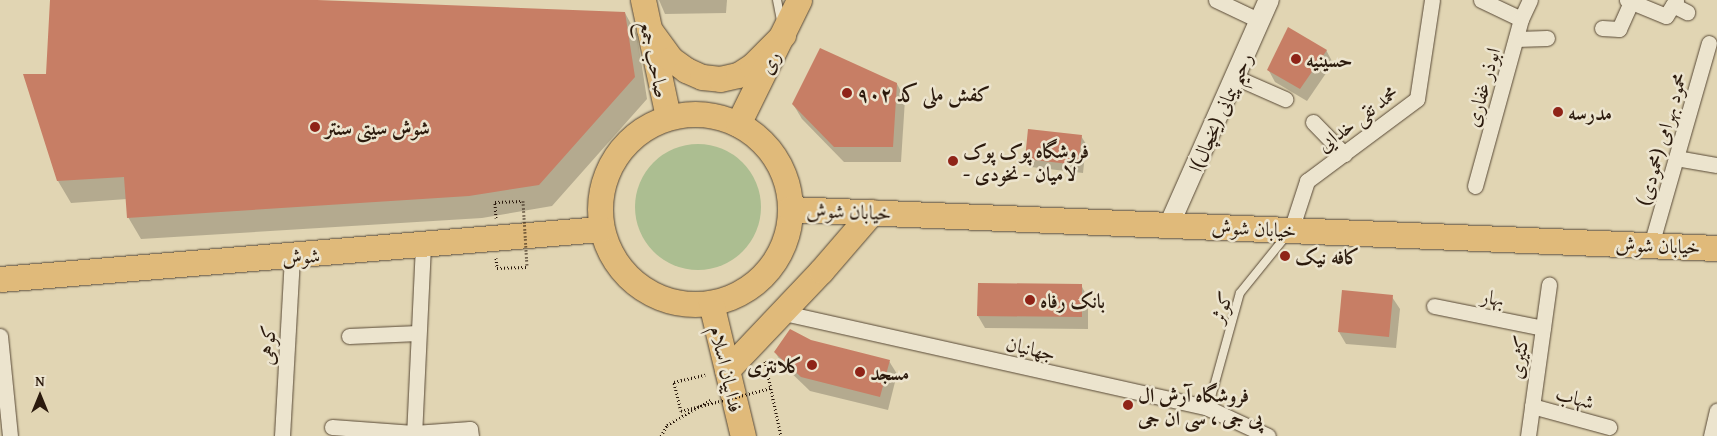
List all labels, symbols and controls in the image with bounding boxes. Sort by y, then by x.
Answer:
street label: صاحب جمع [635,18,675,100]
street label: ابوذر غفاری [1459,45,1505,129]
street label: ری [753,46,785,78]
place label: حسینیه [1306,47,1353,71]
street label: رحیم پیمانی (یخچال)ا [1183,49,1257,175]
marker: حسینیه [1290,53,1302,65]
street label: محمود بهرامی (محمودی) [1631,70,1691,208]
street label: محمد تقی خدایی [1312,80,1402,156]
place label: کفش ملی کد ۹۰۲ [857,81,990,105]
marker: کفش ملی کد ۹۰۲ [841,87,853,99]
place label: مدرسه [1568,100,1612,124]
marker: مدرسه [1552,106,1564,118]
place label: شوش سیتی سنتر [325,115,430,139]
marker: شوش سیتی سنتر [309,121,321,133]
place label: فروشگاه پوک پوک - لاميان - نخودی [963,138,1089,185]
marker: فروشگاه پوک پوک - لاميان - نخودی [947,155,959,167]
street label: خیابان شوش [806,198,892,224]
street label: خیابان شوش [1211,214,1297,242]
street label: خیابان شوش [1615,232,1701,258]
street label: شوش [281,243,321,269]
place label: کافه نیک [1295,244,1360,268]
marker: کافه نیک [1279,250,1291,262]
street label: بهار [1479,283,1507,311]
place label: بانک رفاه [1040,288,1105,312]
street label: کوثر [1204,288,1238,326]
marker: بانک رفاه [1024,294,1036,306]
street label: فداییان اسلام [705,323,749,415]
street label: کوهی [254,324,280,366]
street label: جهانیان [1004,331,1058,365]
street label: کثیری [1503,333,1533,381]
place label: کلانتری [747,353,802,377]
marker: کلانتری [806,359,818,371]
place label: مسجد [870,360,909,384]
marker: مسجد [854,366,866,378]
north arrow [15,371,65,421]
text: N [35,371,45,391]
street label: شهاب [1553,380,1597,414]
place label: فروشگاه آرش ال پی جی ، سی ان جی [1138,382,1263,429]
marker: فروشگاه آرش ال پی جی ، سی ان جی [1122,399,1134,411]

